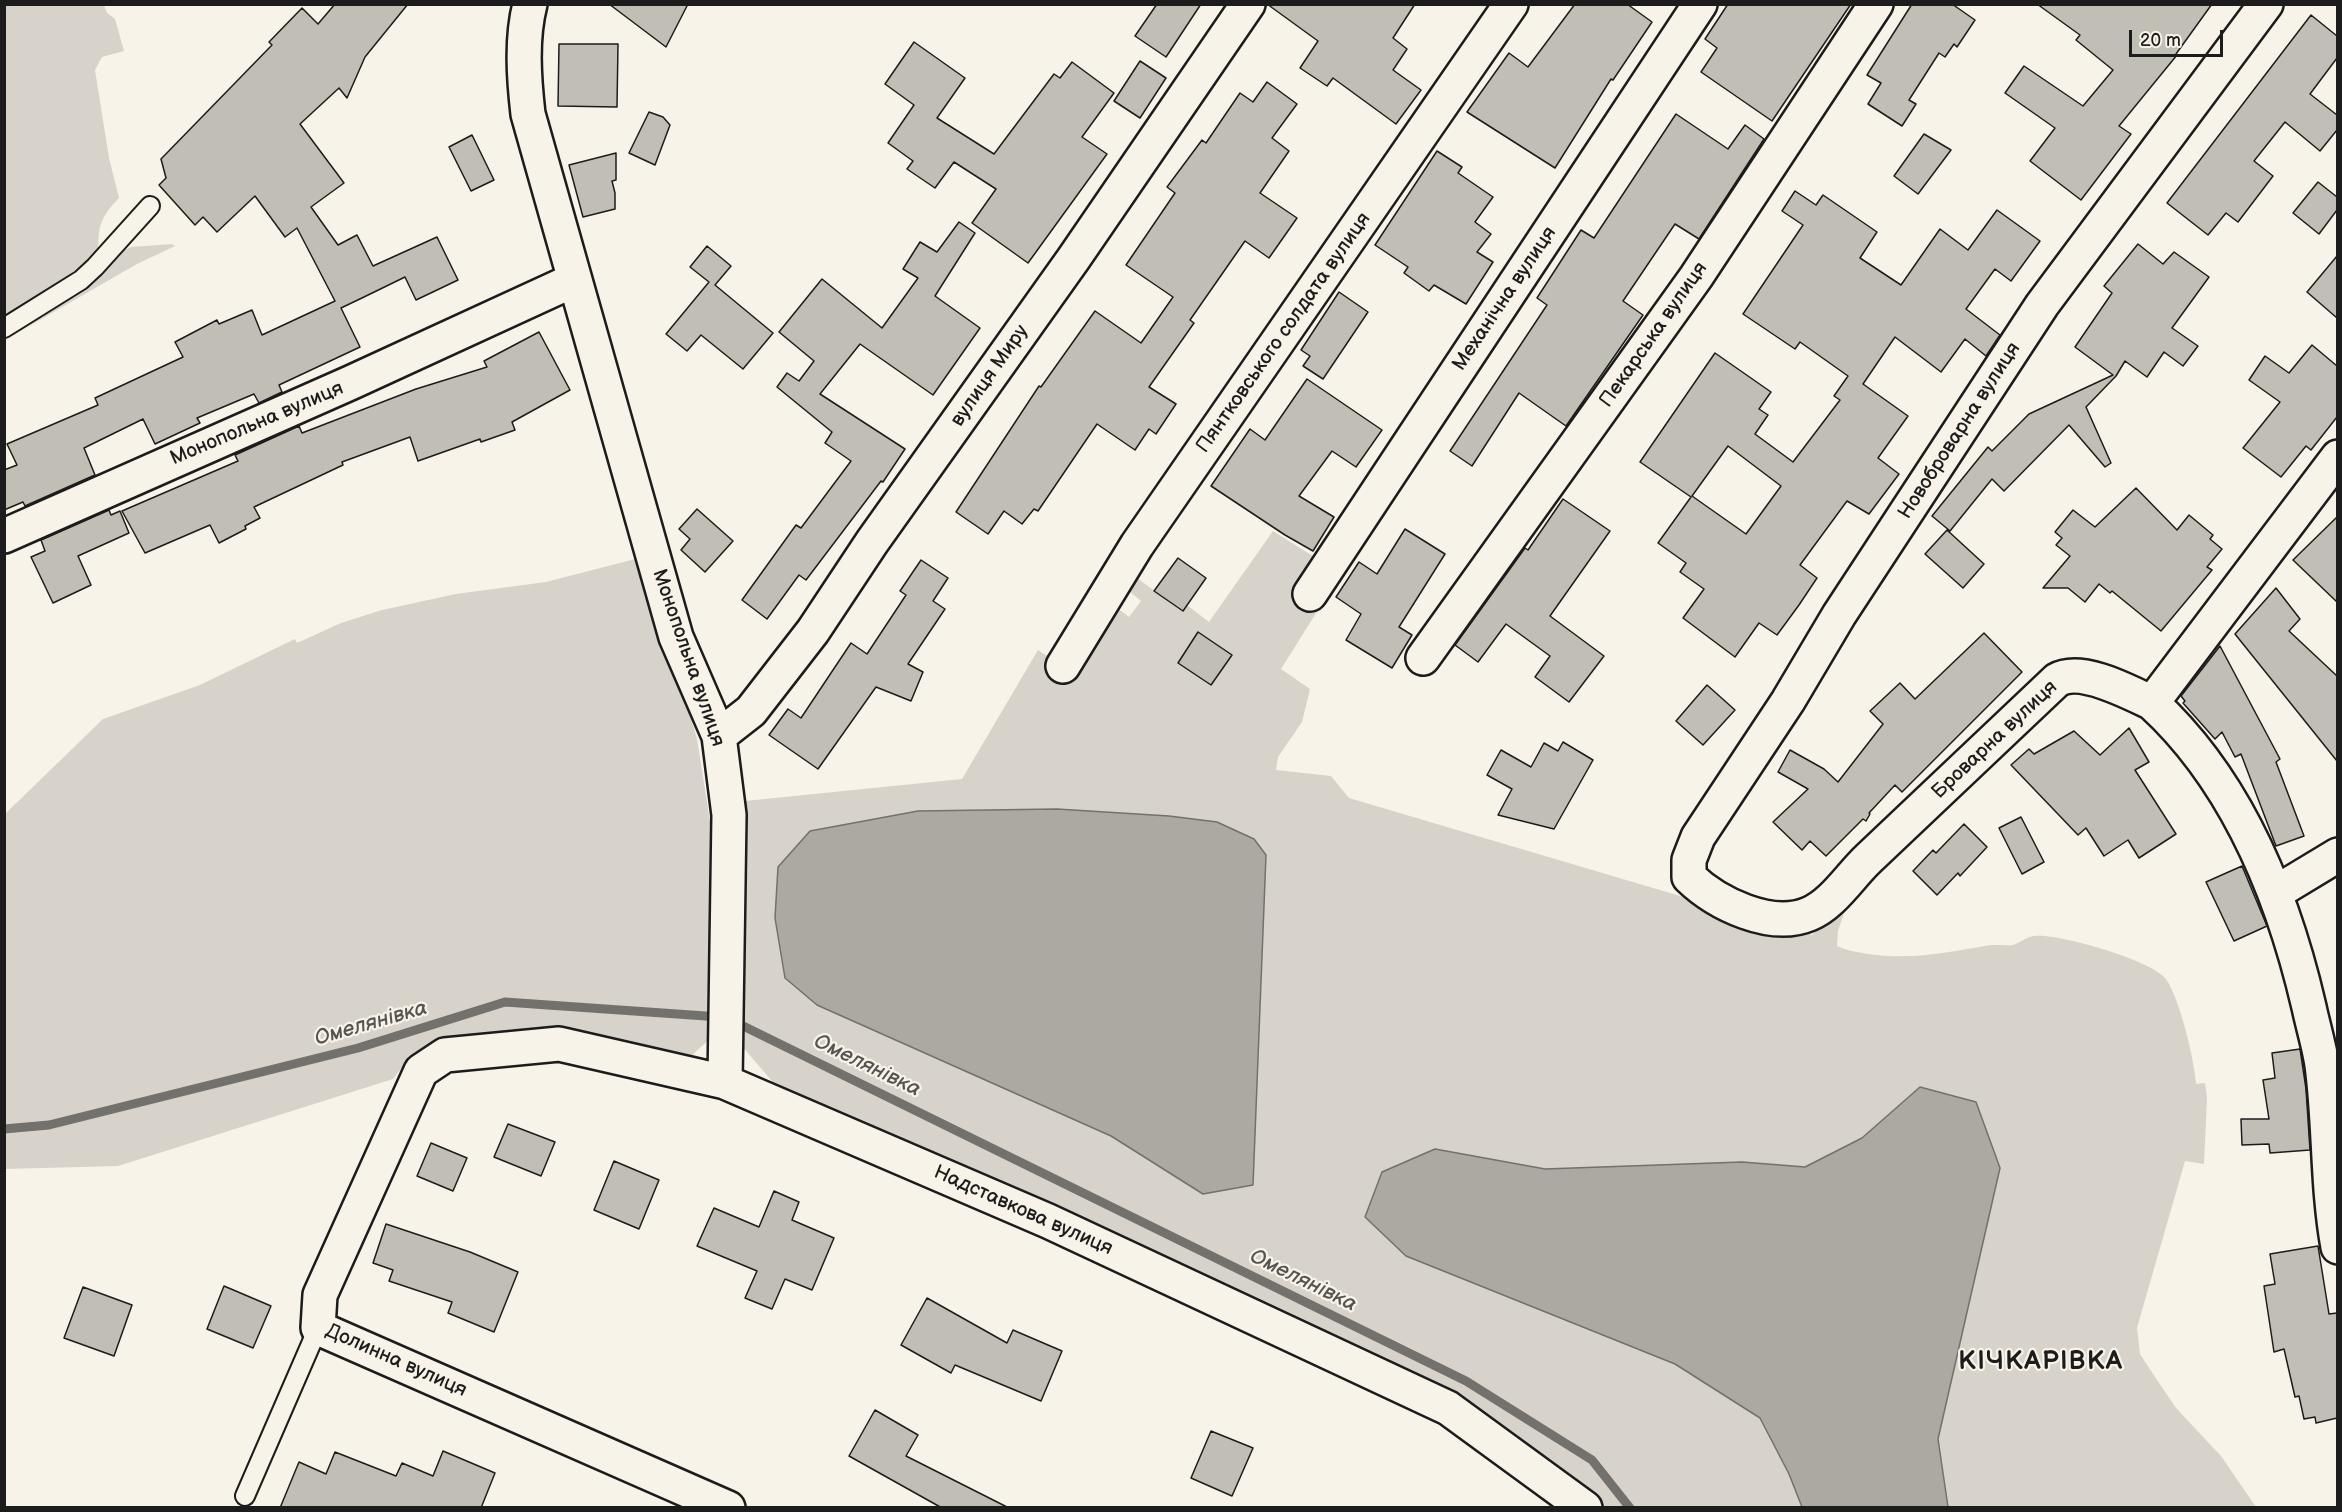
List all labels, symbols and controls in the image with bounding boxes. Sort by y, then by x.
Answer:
scale bar [2132,18,2226,56]
text: 20 m [2140,30,2181,51]
street label: Пянтковського солдата вулиця [1192,208,1376,458]
street label: Механічна вулиця [1448,222,1562,376]
street label: Пекарська вулиця [1595,258,1713,412]
street label: вулиця Миру [946,320,1034,432]
street label: Новоброварна вулиця [1894,338,2026,524]
street label: Монопольна вулиця [167,377,347,471]
street label: Монопольна вулиця [646,566,730,750]
street label: Броварна вулиця [1927,676,2063,804]
water label: Омелянівка [312,996,430,1052]
water label: Омелянівка [809,1029,925,1103]
street label: Надставкова вулиця [930,1161,1116,1261]
water label: Омелянівка [1245,1244,1361,1318]
street label: Долинна вулиця [322,1319,470,1403]
district label: КІЧКАРІВКА [1958,1346,2124,1378]

